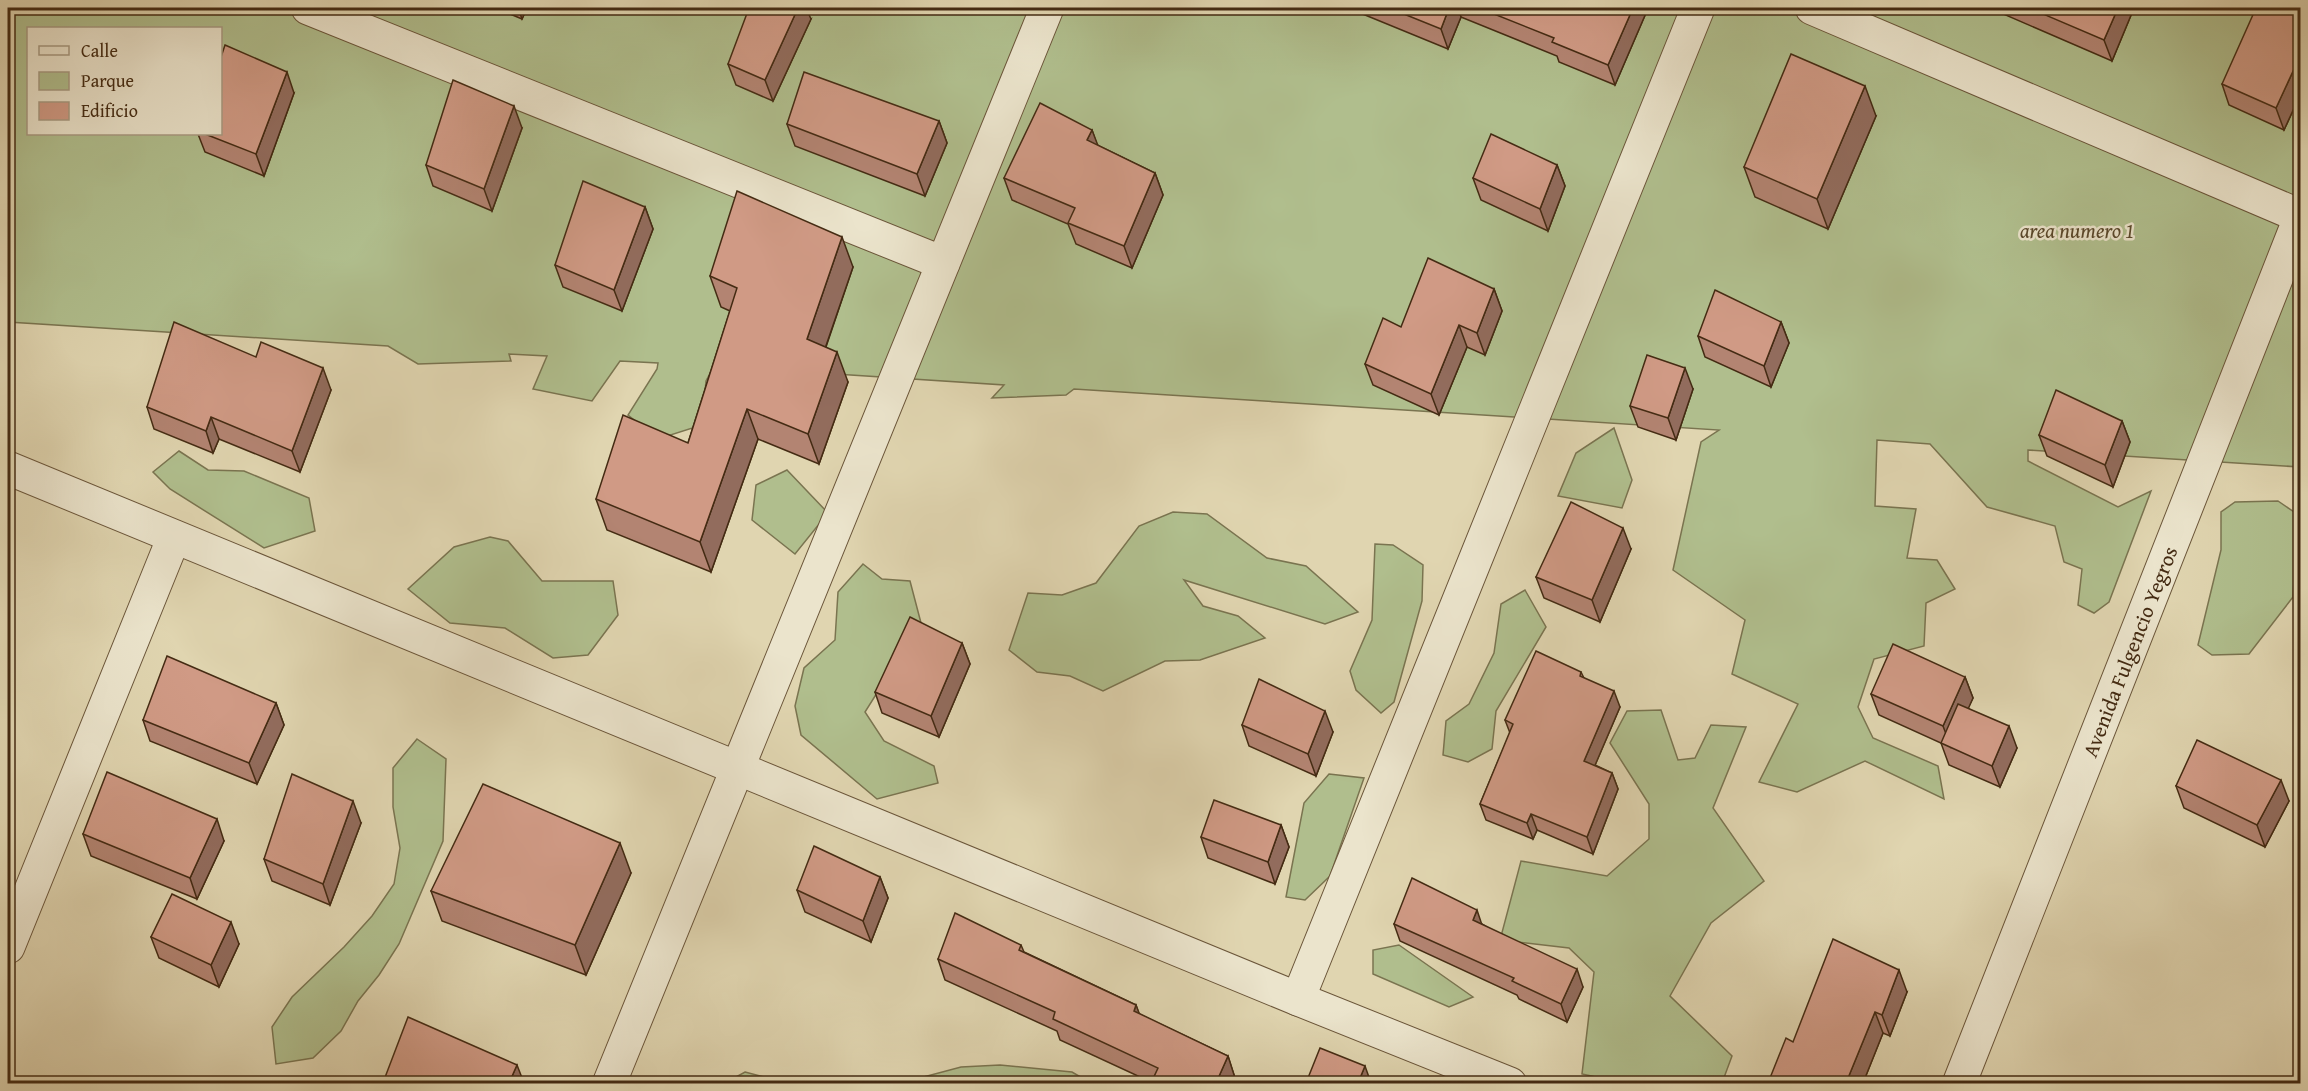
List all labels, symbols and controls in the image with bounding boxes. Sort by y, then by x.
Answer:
legend [27,27,222,135]
text: Calle [81,37,118,64]
text: Parque [81,67,134,94]
text: Edificio [81,97,138,124]
park label: area numero 1 [2020,215,2134,246]
street label: Avenida Fulgencio Yegros [2074,541,2185,761]

